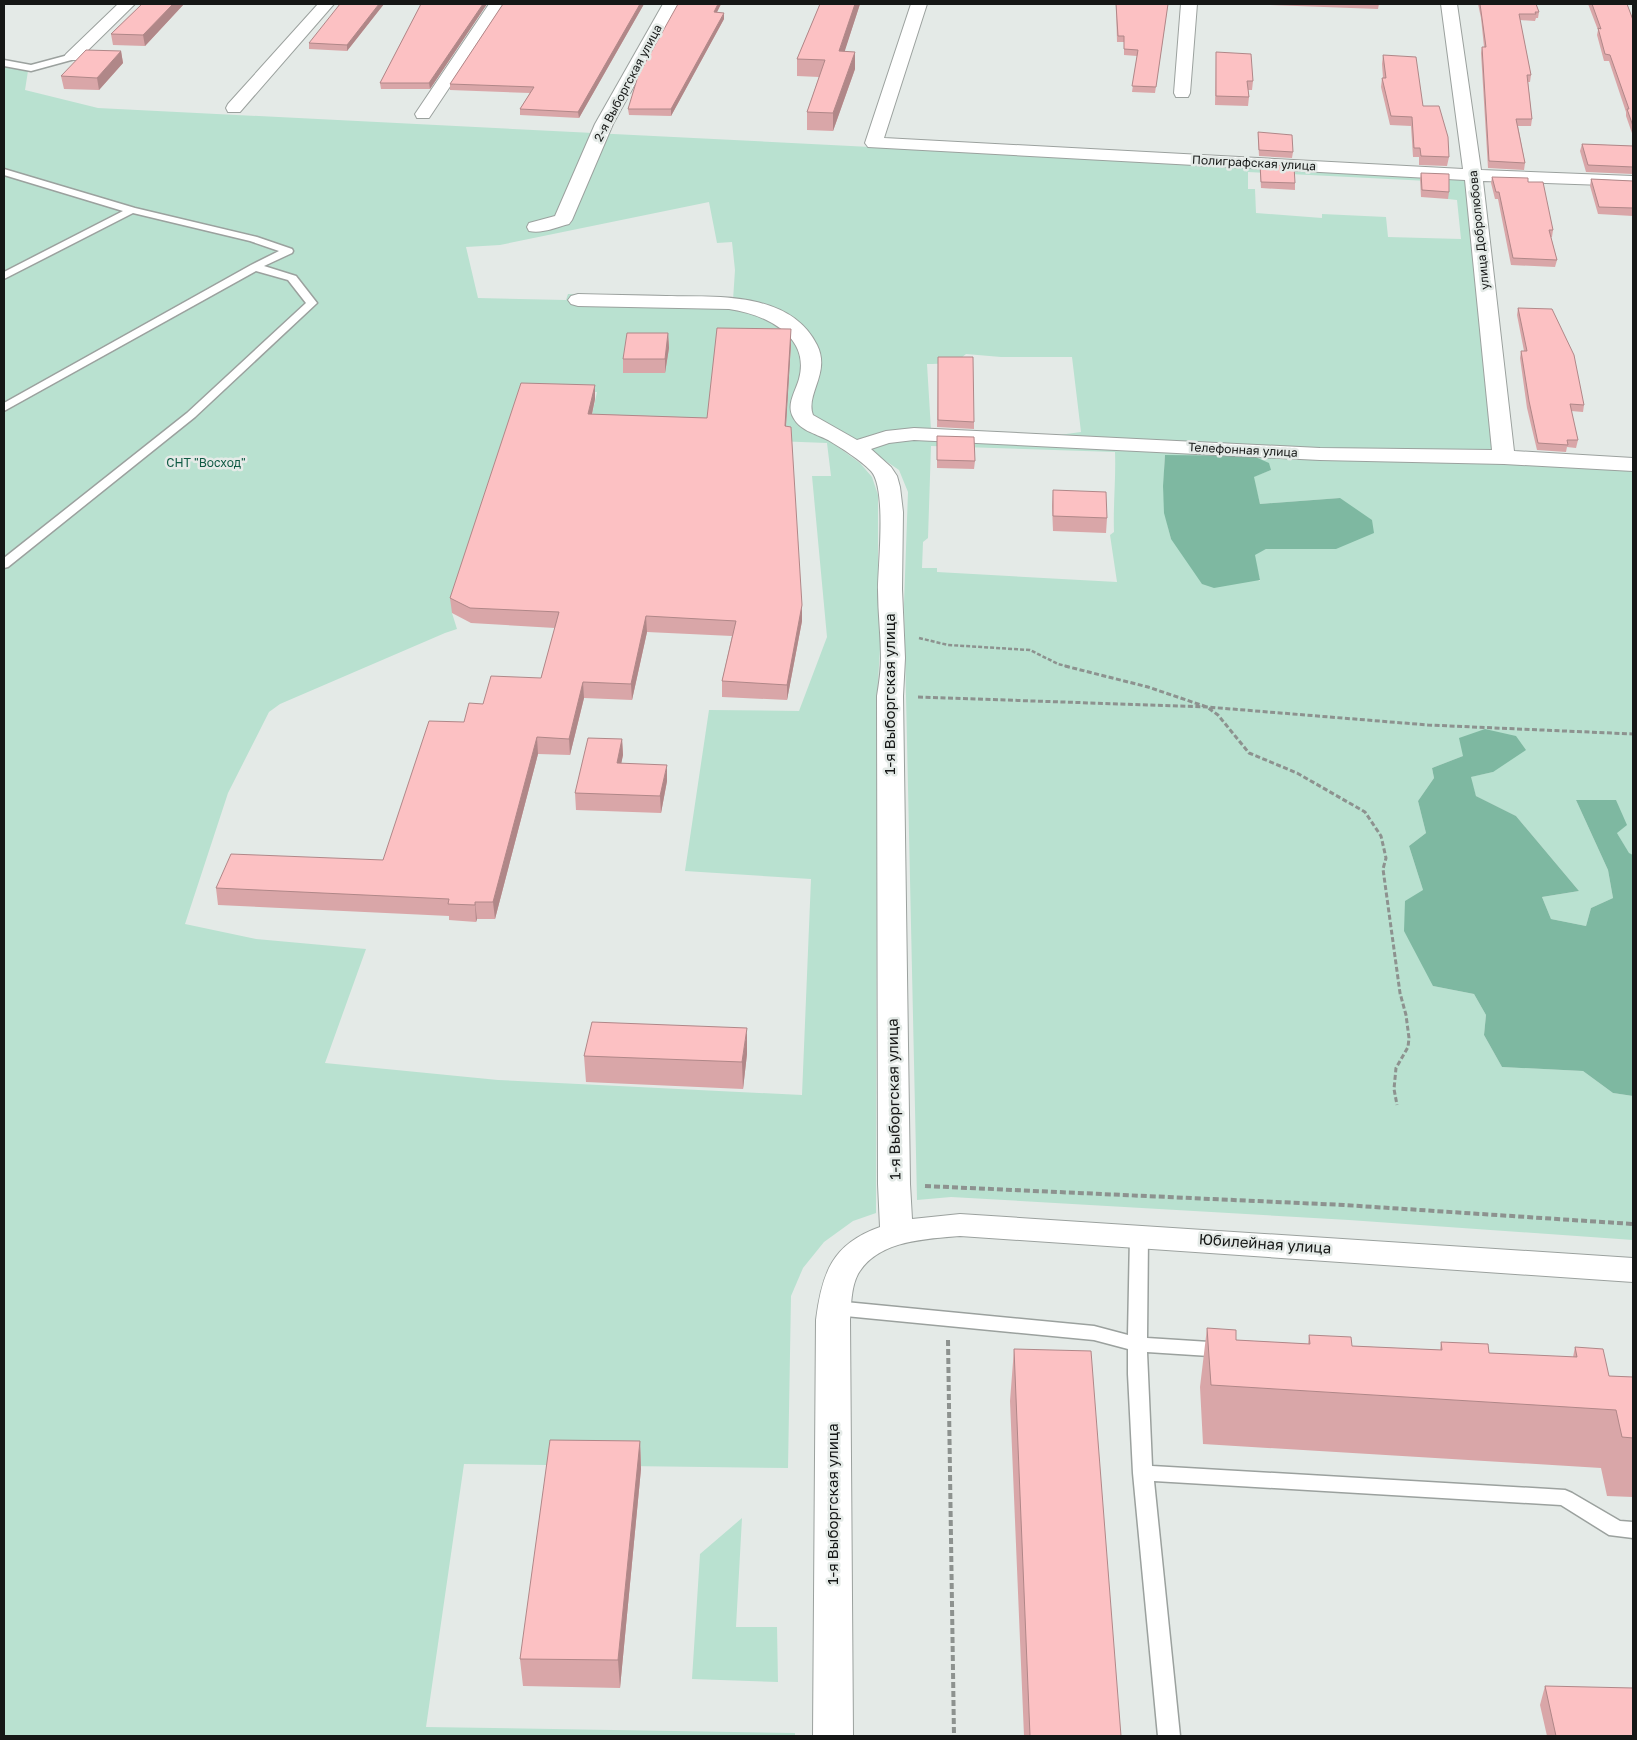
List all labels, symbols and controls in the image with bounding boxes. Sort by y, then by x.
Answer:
street label: 2-я Выборгская улица [590,22,665,144]
street label: Полиграфская улица [1192,152,1316,173]
street label: улица Добролюбова [1465,170,1492,290]
street label: Телефонная улица [1188,439,1298,460]
park label: СНТ "Восход" [166,455,246,470]
street label: 1-я Выборгская улица [880,613,898,775]
street label: 1-я Выборгская улица [883,1018,903,1180]
street label: Юбилейная улица [1198,1229,1332,1257]
street label: 1-я Выборгская улица [823,1423,841,1585]

